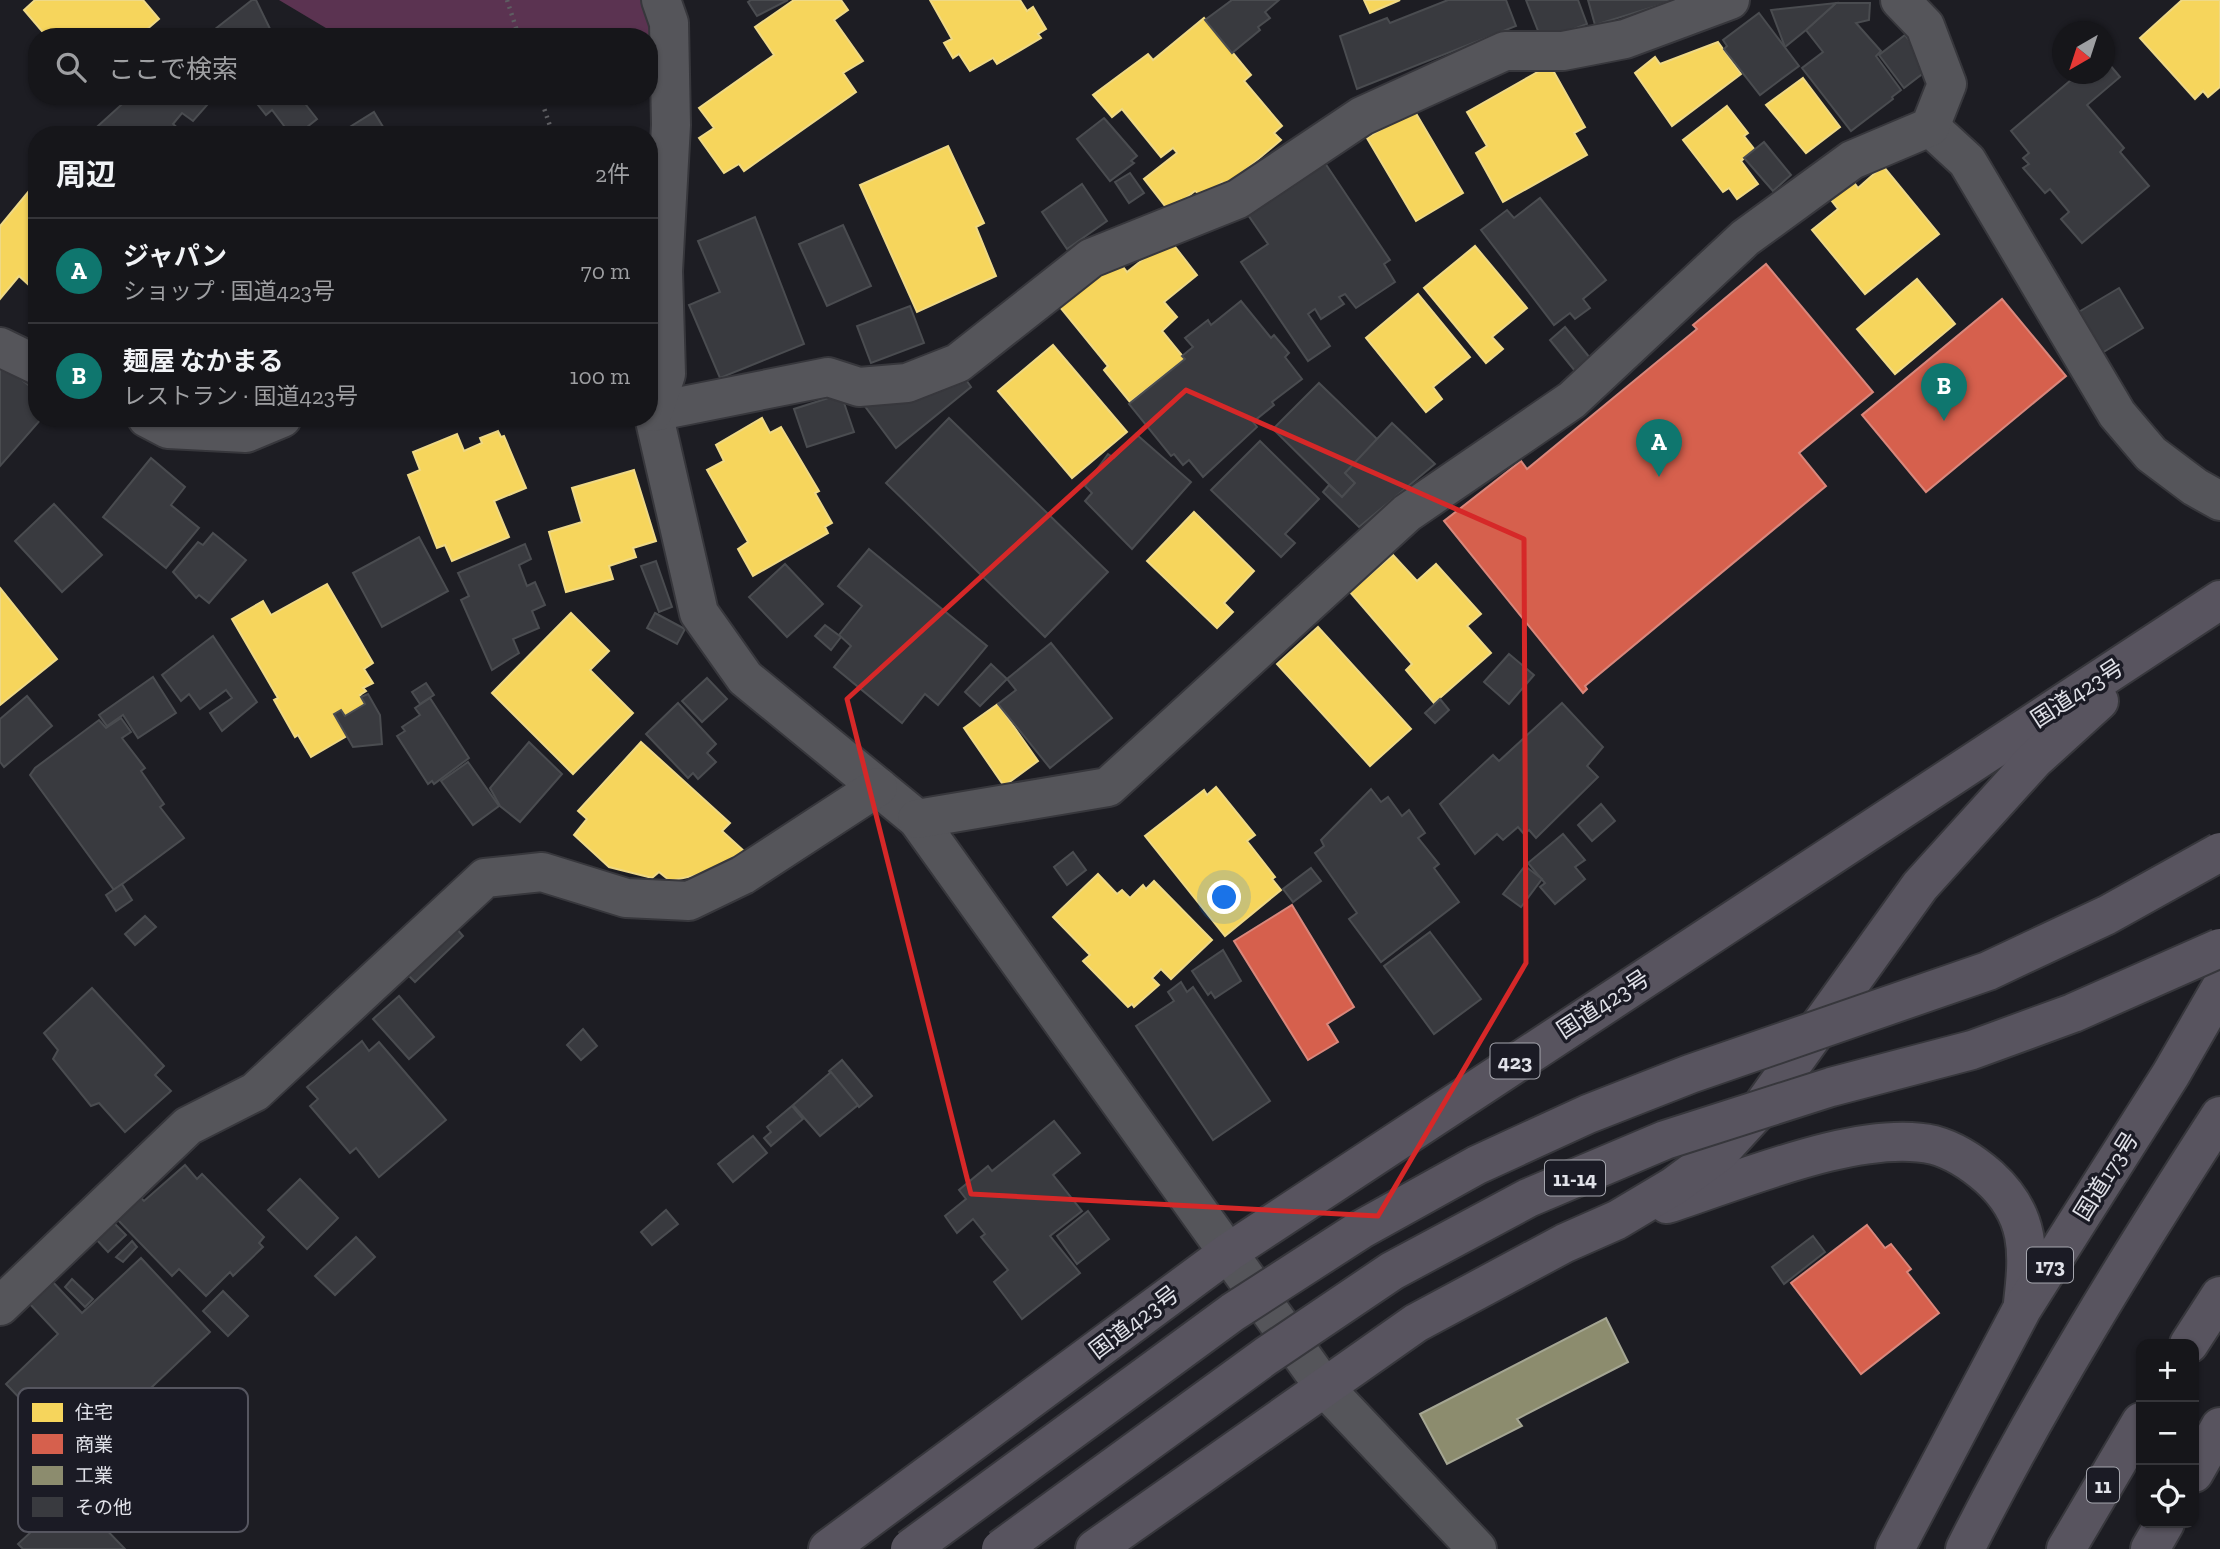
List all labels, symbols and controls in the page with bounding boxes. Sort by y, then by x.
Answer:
north arrow [2052,21,2115,84]
search box [28,28,658,105]
icon: search [52,48,90,86]
text: ここで検索 [108,53,238,85]
text: 周辺 [56,157,116,193]
text: 2件 [595,160,630,188]
text: ジャパン [123,240,227,272]
text: A [71,257,87,285]
text: 70 m [581,257,630,285]
text: ショップ · 国道423号 [123,277,335,305]
text: 麺屋 なかまる [123,345,284,377]
text: B [72,362,86,390]
text: 100 m [570,362,630,390]
pin: B [1921,363,1967,421]
text: レストラン · 国道423号 [123,382,358,410]
pin: A [1636,419,1682,477]
street label: 国道423号 [2026,653,2128,733]
your location [1207,880,1241,914]
street label: 国道423号 [1552,964,1654,1044]
road number: 423 [1490,1044,1540,1078]
street label: 国道173号 [2068,1126,2144,1226]
road number: 11-14 [1545,1160,1605,1196]
road number: 173 [2027,1248,2073,1282]
street label: 国道423号 [1084,1279,1184,1365]
map controls [2136,1339,2199,1528]
button: + [2136,1339,2199,1402]
legend [18,1388,248,1532]
text: 住宅 [75,1401,113,1424]
button: − [2136,1402,2199,1465]
text: 商業 [75,1433,113,1456]
text: 工業 [75,1464,113,1487]
button: locate [2136,1465,2199,1528]
road number: 11 [2087,1468,2119,1502]
text: その他 [75,1496,132,1519]

